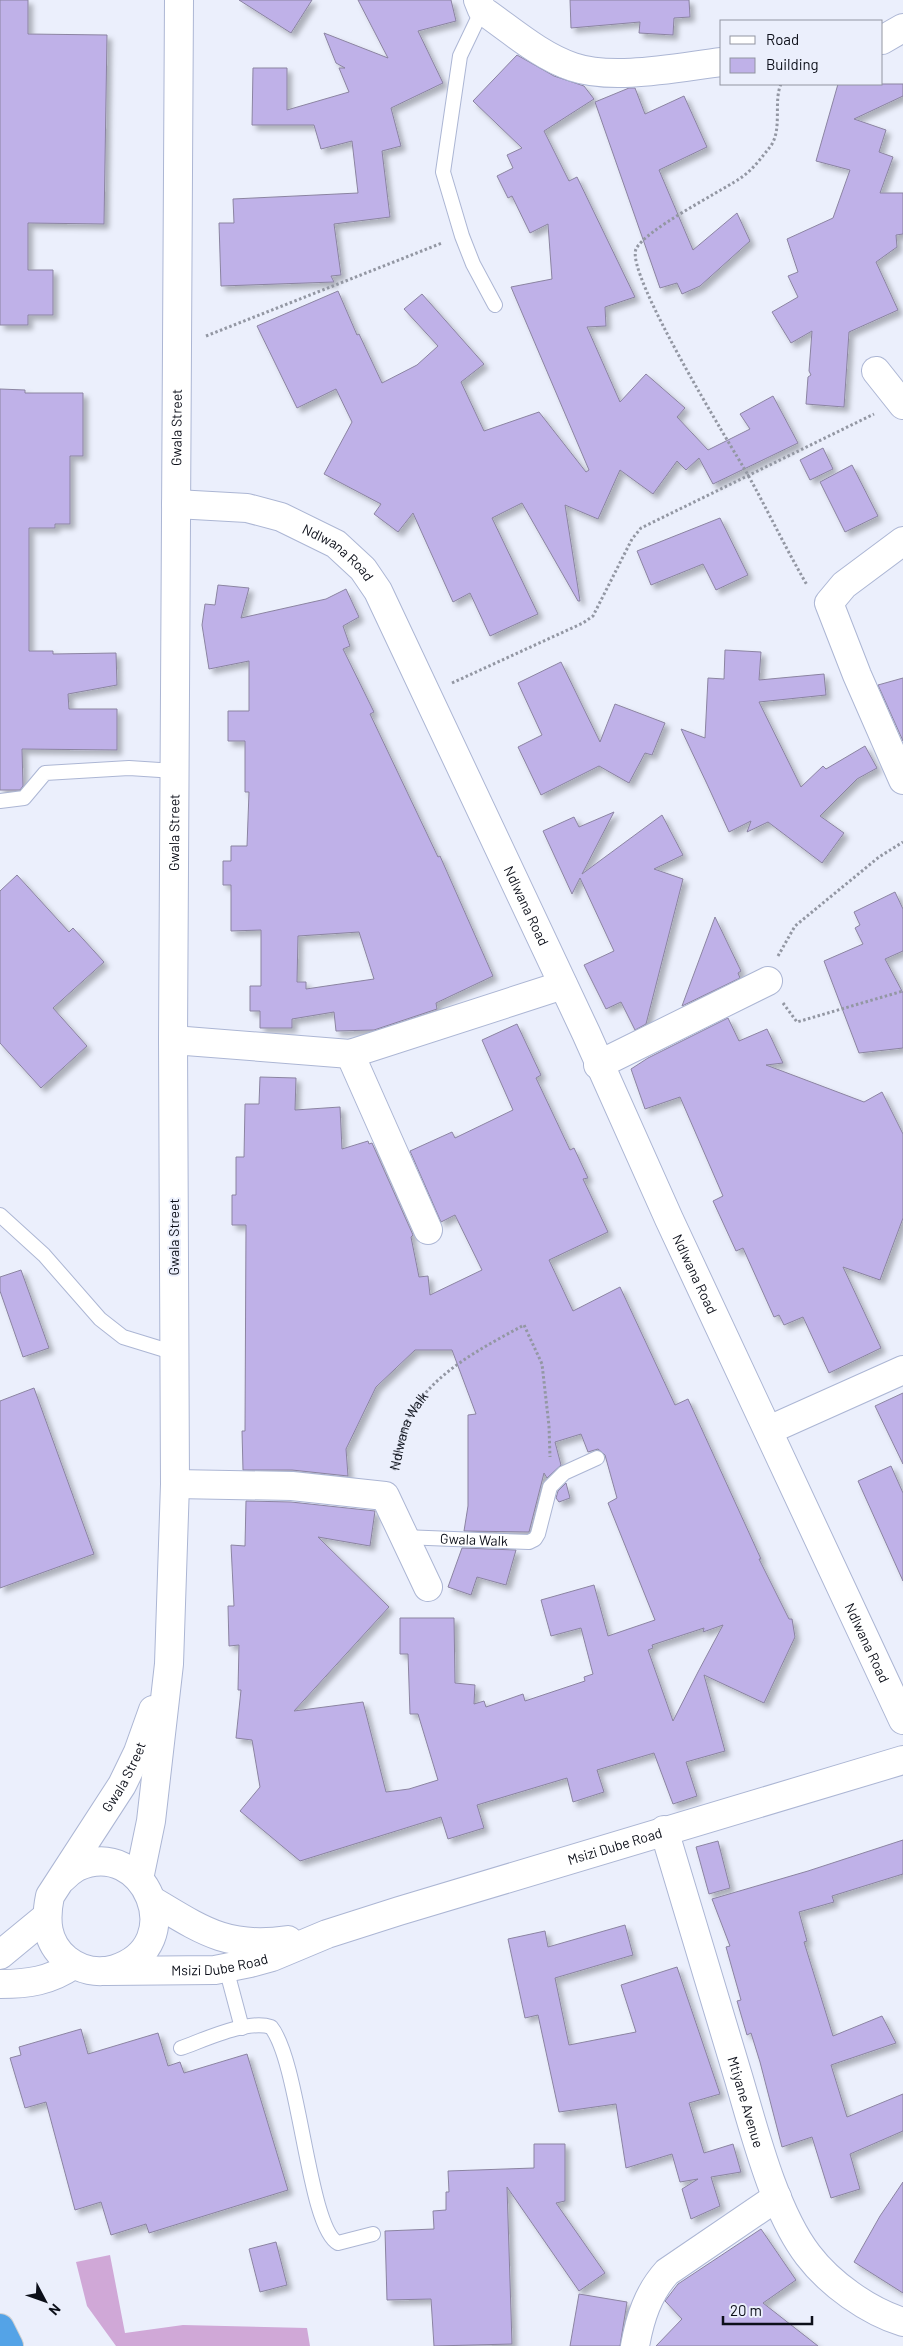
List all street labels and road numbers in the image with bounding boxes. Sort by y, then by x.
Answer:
street label: Gwala Street [167,389,185,466]
street label: Ndlwana Road [300,520,378,584]
street label: Gwala Street [165,794,182,871]
street label: Ndlwana Road [501,863,553,948]
street label: Gwala Street [165,1198,182,1276]
street label: Ndlwana Road [669,1231,721,1316]
street label: Ndlwana Walk [385,1388,431,1472]
street label: Gwala Walk [440,1529,508,1549]
street label: Ndlwana Road [842,1600,893,1685]
street label: Gwala Street [98,1740,149,1815]
street label: Msizi Dube Road [565,1824,664,1868]
street label: Msizi Dube Road [171,1950,270,1978]
street label: Mtiyane Avenue [724,2054,768,2150]

